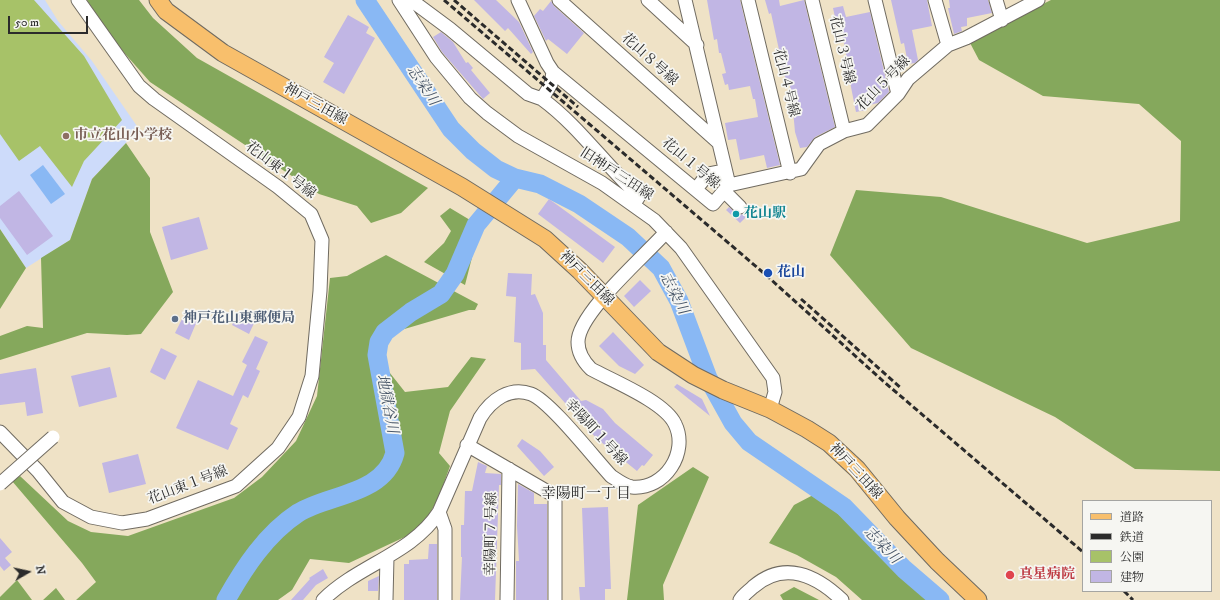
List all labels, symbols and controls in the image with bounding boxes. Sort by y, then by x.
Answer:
scale bar [10,8,90,34]
street label: 花山３号線 [825,14,857,86]
text: 50 m [15,15,39,30]
street label: 花山８号線 [617,30,681,90]
street label: 花山４号線 [768,47,802,119]
street label: 花山５号線 [854,53,914,115]
water label: 志染川 [402,62,442,110]
street label: 神戸三田線 [280,81,350,129]
place label: 市立花山小学校 [74,128,172,144]
marker: 市立花山小学校 [61,131,71,141]
street label: 花山１号線 [658,135,722,193]
street label: 花山東１号線 [241,139,319,203]
street label: 旧神戸三田線 [576,145,656,205]
place label: 花山駅 [744,206,786,222]
marker: 花山駅 [731,209,741,219]
street label: 神戸三田線 [555,248,617,310]
place label: 花山 [777,265,805,281]
marker: 花山 [762,267,774,279]
water label: 志染川 [655,270,691,318]
place label: 神戸花山東郵便局 [183,311,295,327]
marker: 神戸花山東郵便局 [170,314,180,324]
water label: 地獄谷川 [371,373,401,435]
street label: 幸陽町１号線 [560,397,630,469]
street label: 神戸三田線 [825,441,885,503]
street label: 花山東１号線 [146,463,230,509]
district label: 幸陽町一丁目 [541,486,631,504]
street label: 幸陽町７号線 [483,492,501,576]
legend [1082,500,1212,592]
text: 道路 [1120,510,1144,525]
water label: 志染川 [859,524,903,568]
text: 鉄道 [1120,530,1144,545]
text: 公園 [1120,550,1144,565]
north arrow [8,552,48,592]
text: N [32,565,47,576]
place label: 真星病院 [1019,567,1075,583]
marker: 真星病院 [1004,569,1016,581]
text: 建物 [1120,570,1144,585]

